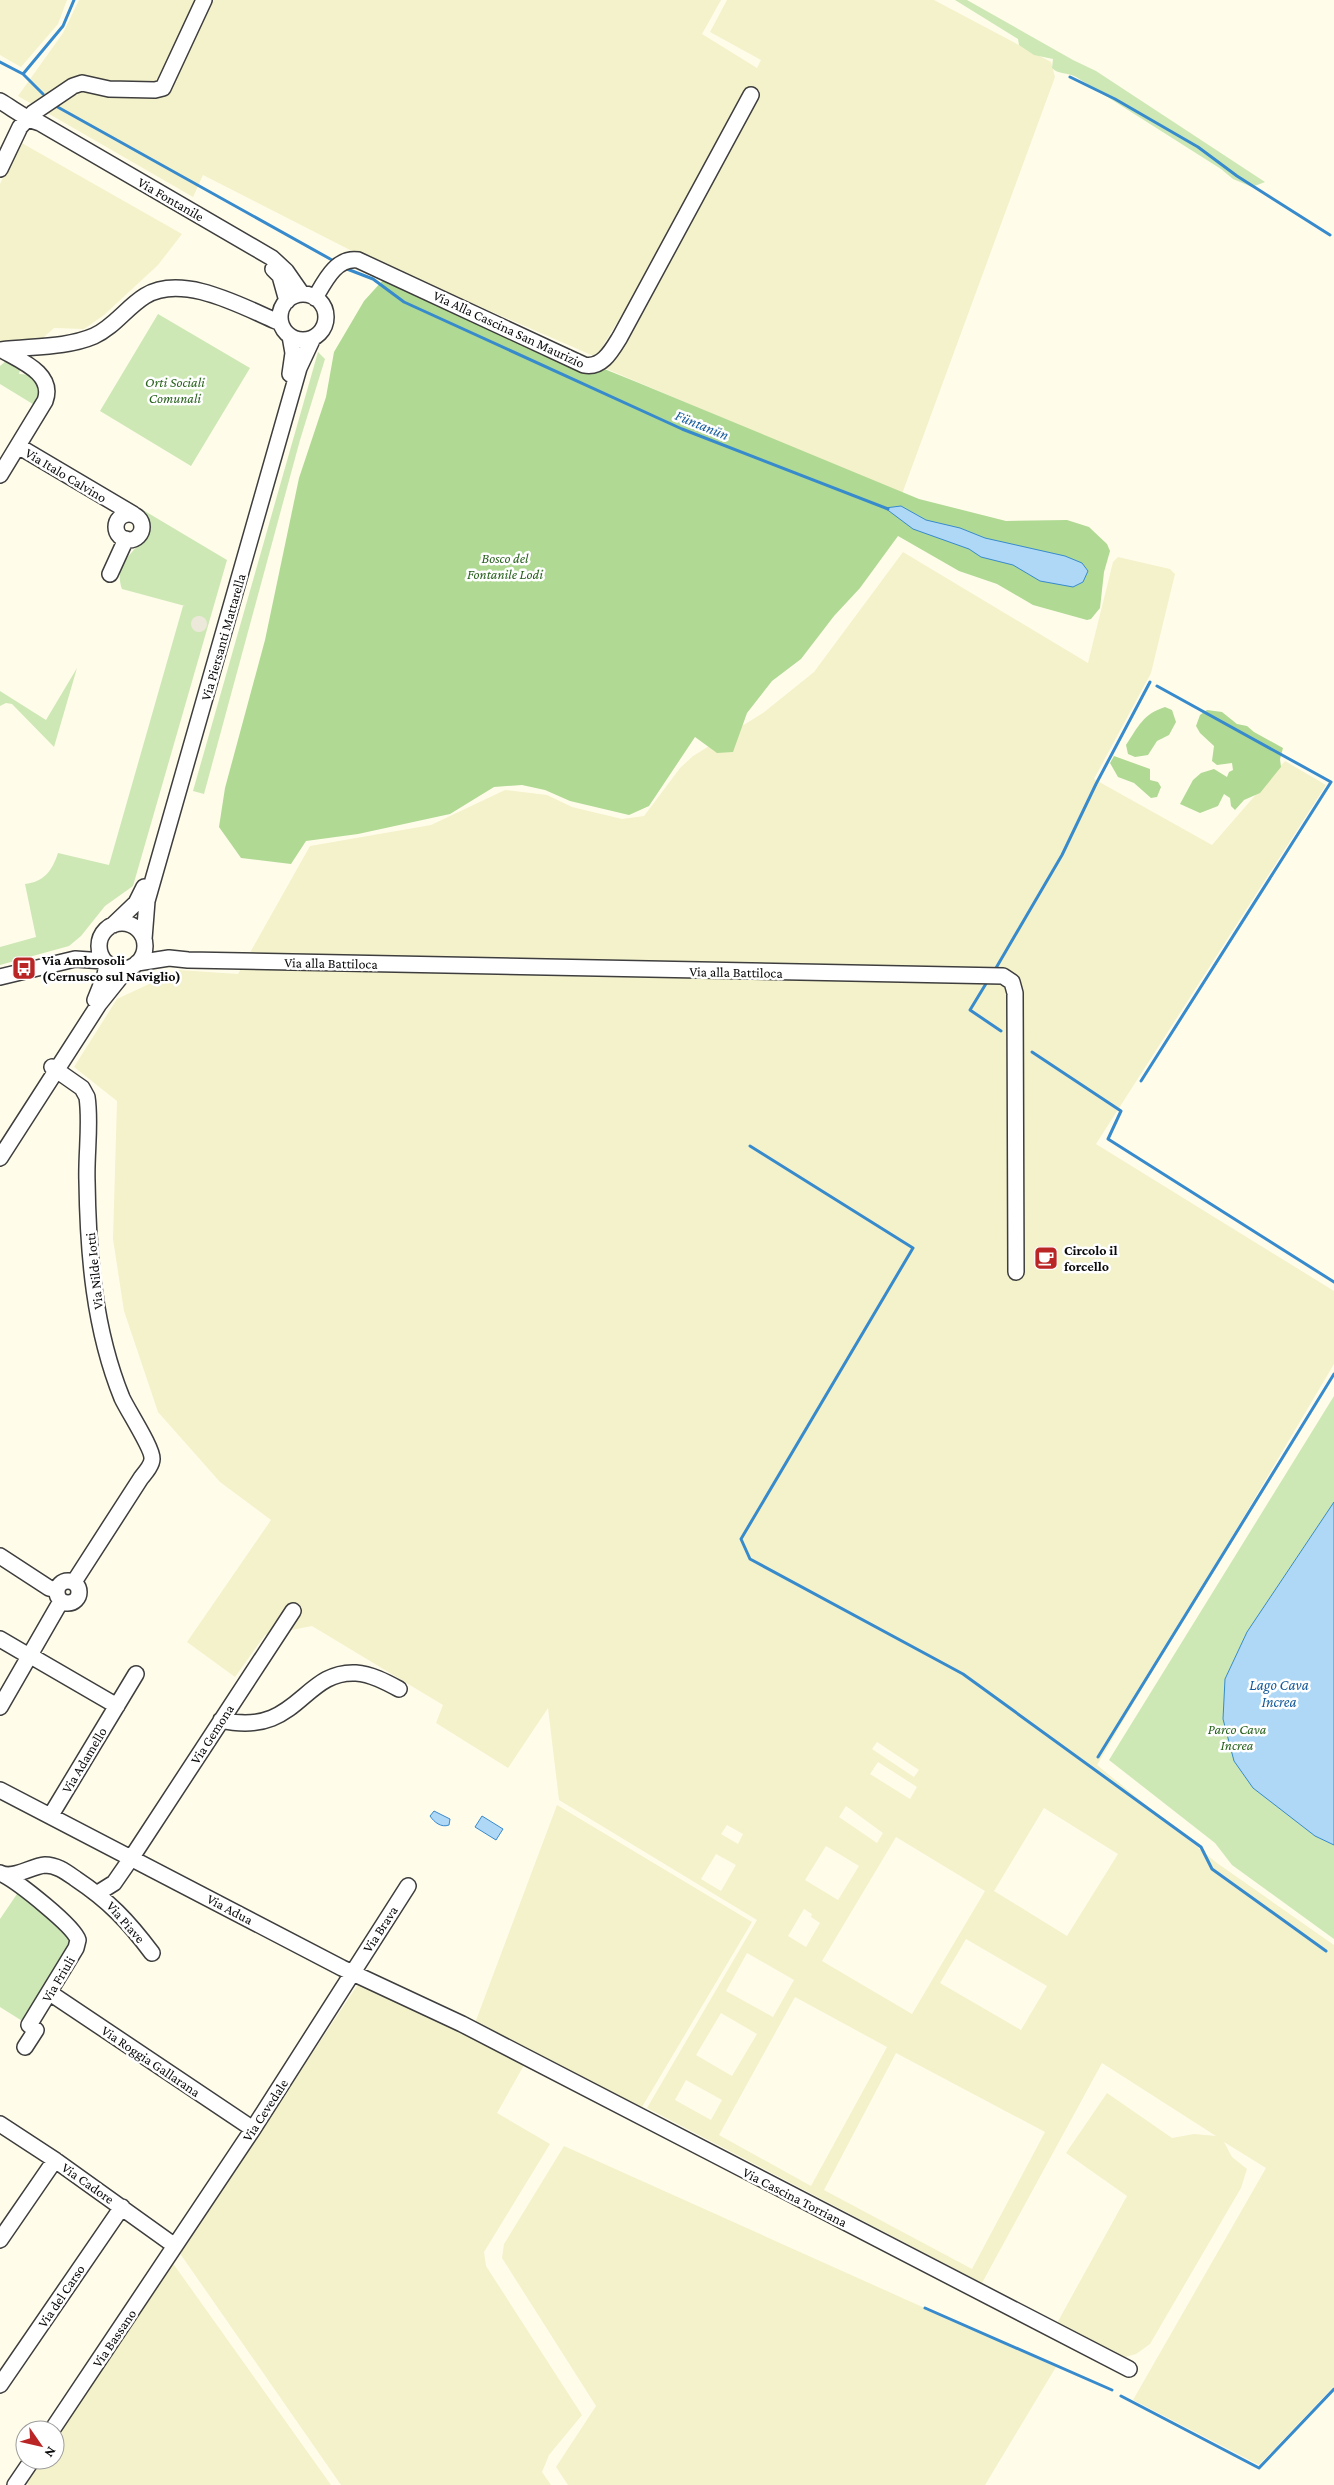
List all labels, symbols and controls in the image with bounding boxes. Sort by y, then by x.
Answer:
street label: Via Fontanile [135,174,207,224]
street label: Via Alla Cascina San Maurizio [431,287,587,371]
park label: Orti Sociali Comunali [145,374,205,406]
water label: Füntanün [673,407,732,443]
street label: Via Italo Calvino [22,444,110,506]
park label: Bosco del Fontanile Lodi [467,550,543,582]
street label: Via Piersanti Mattarella [197,571,249,702]
place label: Via Ambrosoli (Cernusco sul Naviglio) [41,952,181,985]
street label: Via alla Battiloca [284,954,378,972]
bus stop icon: Via Ambrosoli (Cernusco sul Naviglio) [11,955,37,981]
street label: Via alla Battiloca [689,963,783,981]
street label: Via Nilde Iotti [82,1231,106,1310]
place label: Circolo il forcello [1064,1242,1118,1274]
cafe icon: Circolo il forcello [1033,1245,1059,1271]
water label: Lago Cava Increa [1249,1677,1309,1710]
street label: Via Gemona [187,1701,237,1767]
park label: Parco Cava Increa [1208,1721,1267,1753]
street label: Via Adamello [58,1724,110,1796]
street label: Via Adua [204,1890,256,1928]
street label: Via Piave [104,1898,148,1946]
street label: Via Brava [359,1902,401,1955]
street label: Via Friuli [38,1953,78,2005]
street label: Via Roggia Gallarana [99,2022,204,2100]
street label: Via Cevedale [239,2076,291,2144]
street label: Via Cadore [59,2159,117,2207]
street label: Via Cascina Torriana [740,2164,850,2230]
street label: Via del Carso [34,2261,88,2330]
street label: Via Bassano [89,2306,139,2370]
north arrow [15,2420,65,2470]
text: N [41,2444,60,2461]

